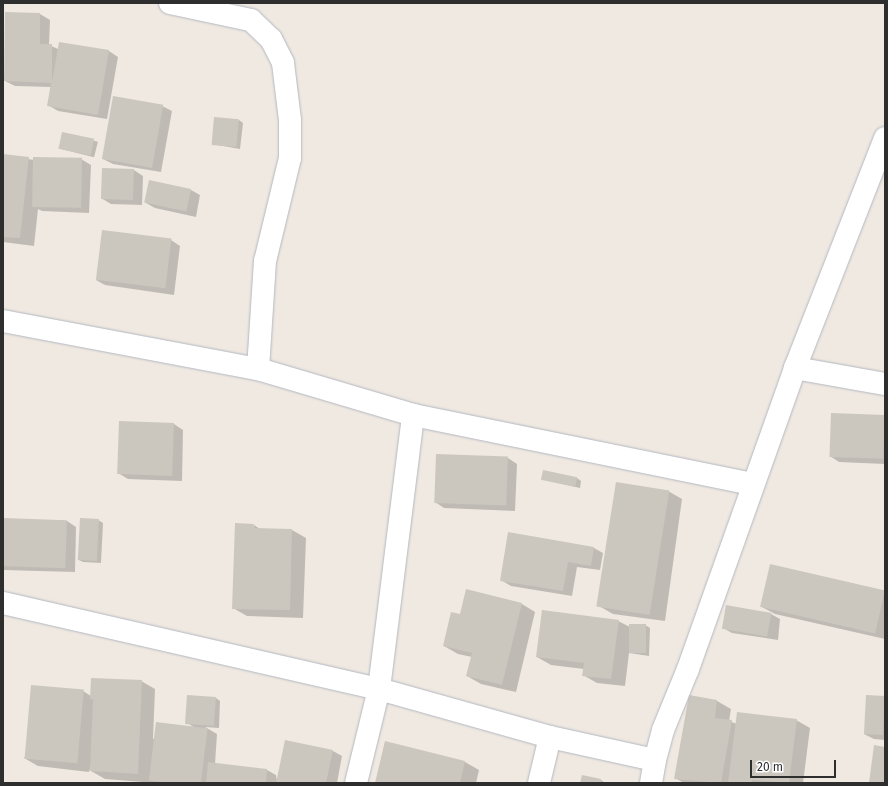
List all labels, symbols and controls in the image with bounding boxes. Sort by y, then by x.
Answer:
scale bar [752,752,838,778]
text: 20 m [757,760,783,774]

